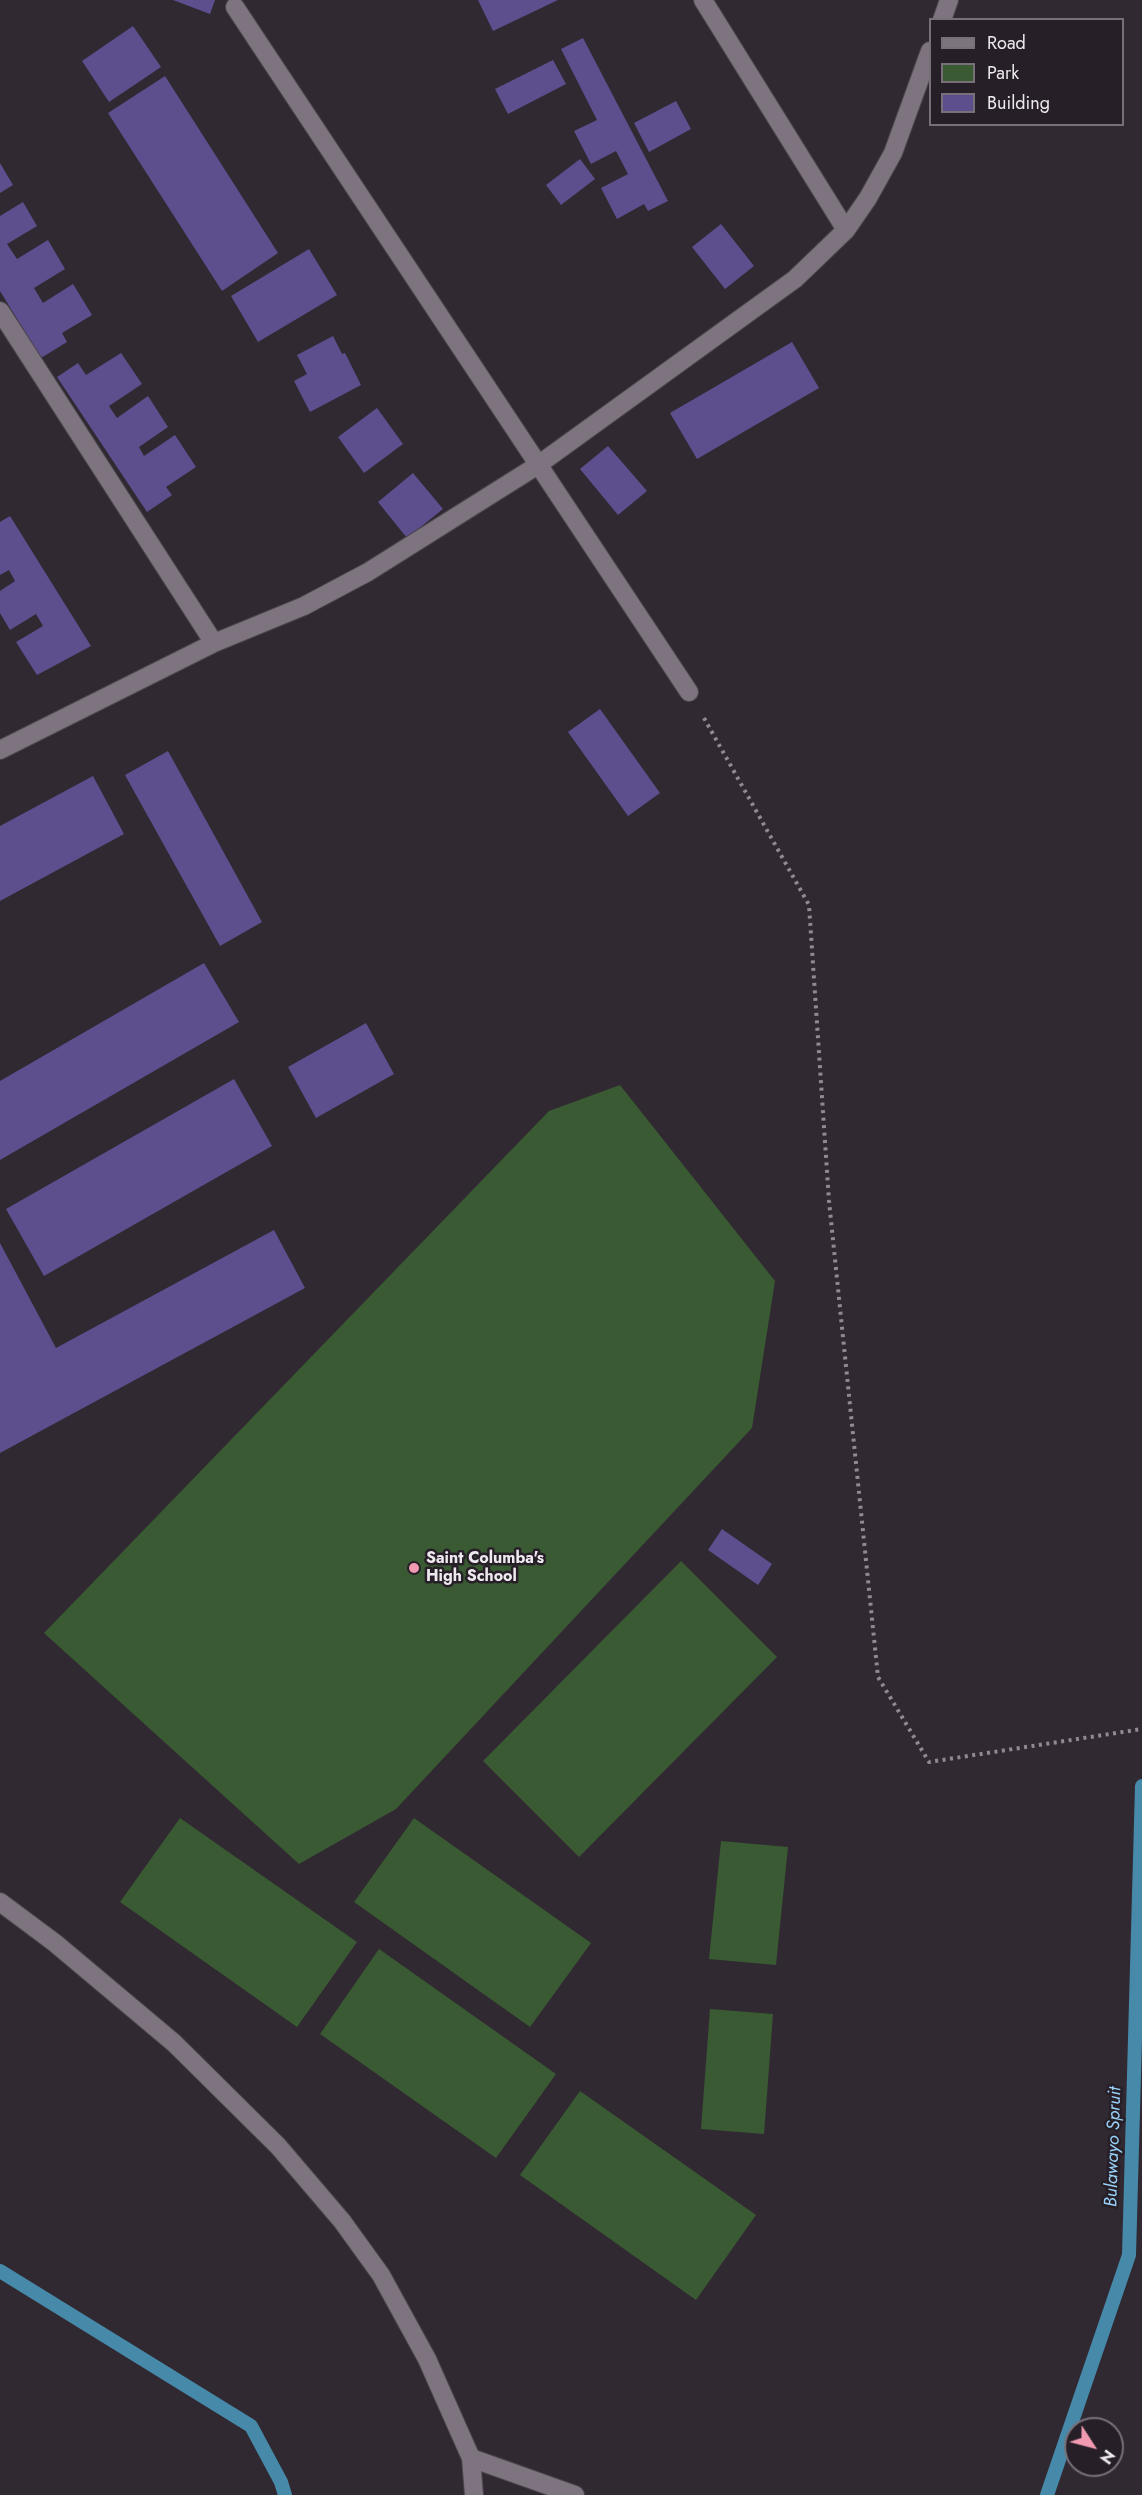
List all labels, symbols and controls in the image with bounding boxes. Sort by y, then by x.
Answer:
legend [929,18,1124,126]
text: Road [987,30,1026,56]
text: Park [987,60,1019,86]
text: Building [987,90,1050,116]
place label: Saint Columba's High School [426,1549,544,1587]
marker: Saint Columba's High School [407,1561,421,1575]
water label: Bulawayo Spruit [1101,2086,1127,2208]
north arrow [1064,2417,1124,2477]
text: N [1094,2445,1120,2469]

